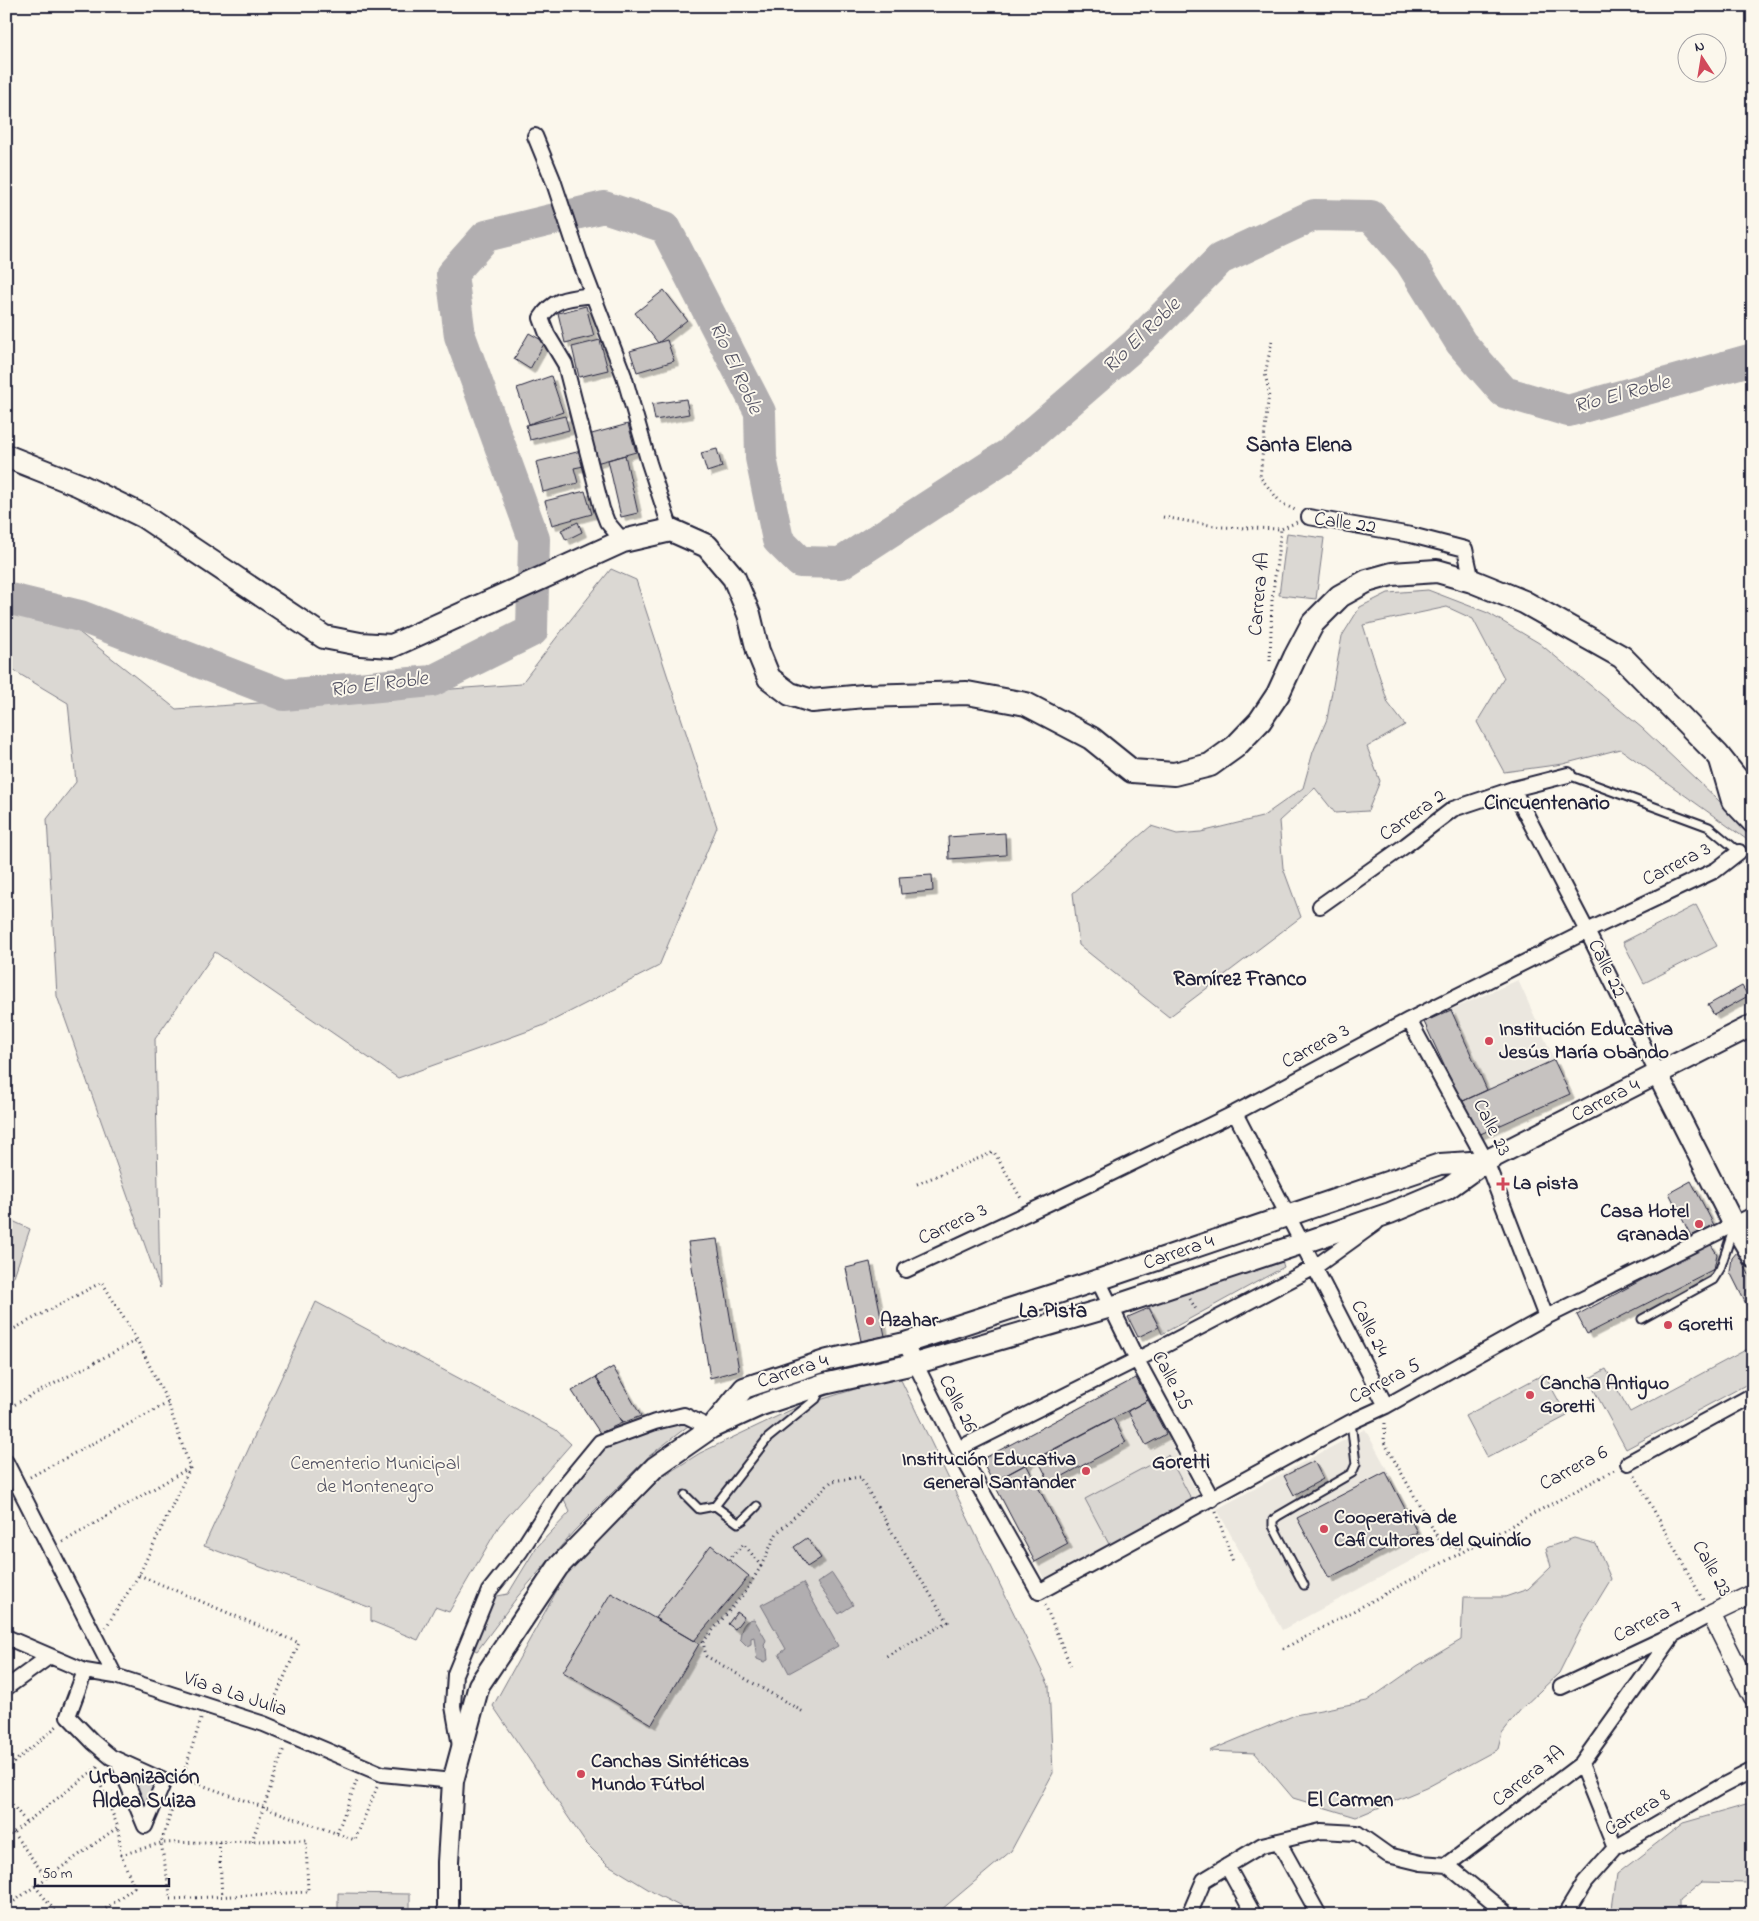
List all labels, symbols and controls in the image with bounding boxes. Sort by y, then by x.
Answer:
north arrow [1676,32,1726,82]
text: N [1693,35,1706,58]
water label: Río El Roble [1096,290,1189,381]
water label: Río El Roble [701,317,770,420]
water label: Río El Roble [1571,367,1675,422]
district label: Santa Elena [1246,431,1352,461]
street label: Calle 22 [1312,505,1378,543]
street label: Carrera 1A [1242,551,1278,637]
water label: Río El Roble [328,664,431,706]
street label: Carrera 2 [1374,783,1452,849]
district label: Cincuentenario [1484,789,1610,819]
street label: Carrera 3 [1638,835,1716,895]
street label: Calle 22 [1579,935,1633,1003]
district label: Ramírez Franco [1173,965,1307,995]
place label: Institución Educativa Jesús María Obando [1499,1016,1673,1068]
street label: Carrera 3 [1277,1017,1355,1077]
marker: Institución Educativa Jesús María Obando [1483,1035,1495,1047]
street label: Carrera 4 [1567,1071,1645,1131]
street label: Calle 23 [1464,1094,1518,1162]
place label: La pista [1513,1170,1579,1199]
marker: La pista [1497,1178,1509,1190]
street label: Carrera 3 [914,1196,992,1254]
place label: Casa Hotel Granada [1600,1198,1689,1250]
marker: Casa Hotel Granada [1693,1218,1705,1230]
street label: Carrera 4 [1140,1227,1218,1279]
street label: Calle 24 [1342,1295,1396,1363]
district label: La Pista [1019,1297,1087,1327]
place label: Azahar [880,1307,939,1336]
place label: Goretti [1678,1311,1734,1340]
marker: Azahar [864,1315,876,1327]
marker: Goretti [1662,1319,1674,1331]
street label: Calle 25 [1143,1346,1199,1416]
street label: Carrera 4 [754,1347,832,1397]
street label: Carrera 5 [1344,1352,1426,1412]
street label: Calle 26 [930,1370,984,1438]
place label: Cancha Antiguo Goretti [1540,1370,1669,1422]
marker: Cancha Antiguo Goretti [1524,1389,1536,1401]
street label: Carrera 6 [1535,1439,1614,1499]
place label: Institución Educativa General Santander [902,1446,1077,1498]
district label: Goretti [1152,1448,1210,1478]
park label: Cementerio Municipal de Montenegro [290,1450,460,1503]
marker: Institución Educativa General Santander [1080,1465,1092,1477]
place label: Cooperativa de Caficultores del Quindío [1334,1504,1531,1556]
marker: Cooperativa de Caficultores del Quindío [1318,1523,1330,1535]
street label: Calle 23 [1684,1535,1738,1603]
street label: Carrera 7 [1609,1593,1687,1651]
street label: Vía a La Julia [178,1664,291,1725]
street label: Carrera 7A [1486,1739,1572,1815]
place label: Canchas Sintéticas Mundo Fútbol [591,1748,749,1800]
district label: Urbanización Aldea Suiza [89,1763,199,1817]
marker: Canchas Sintéticas Mundo Fútbol [575,1768,587,1780]
street label: Carrera 8 [1600,1781,1676,1845]
district label: El Carmen [1307,1786,1393,1816]
scale bar [35,1856,169,1888]
text: 50 m [42,1863,73,1885]

